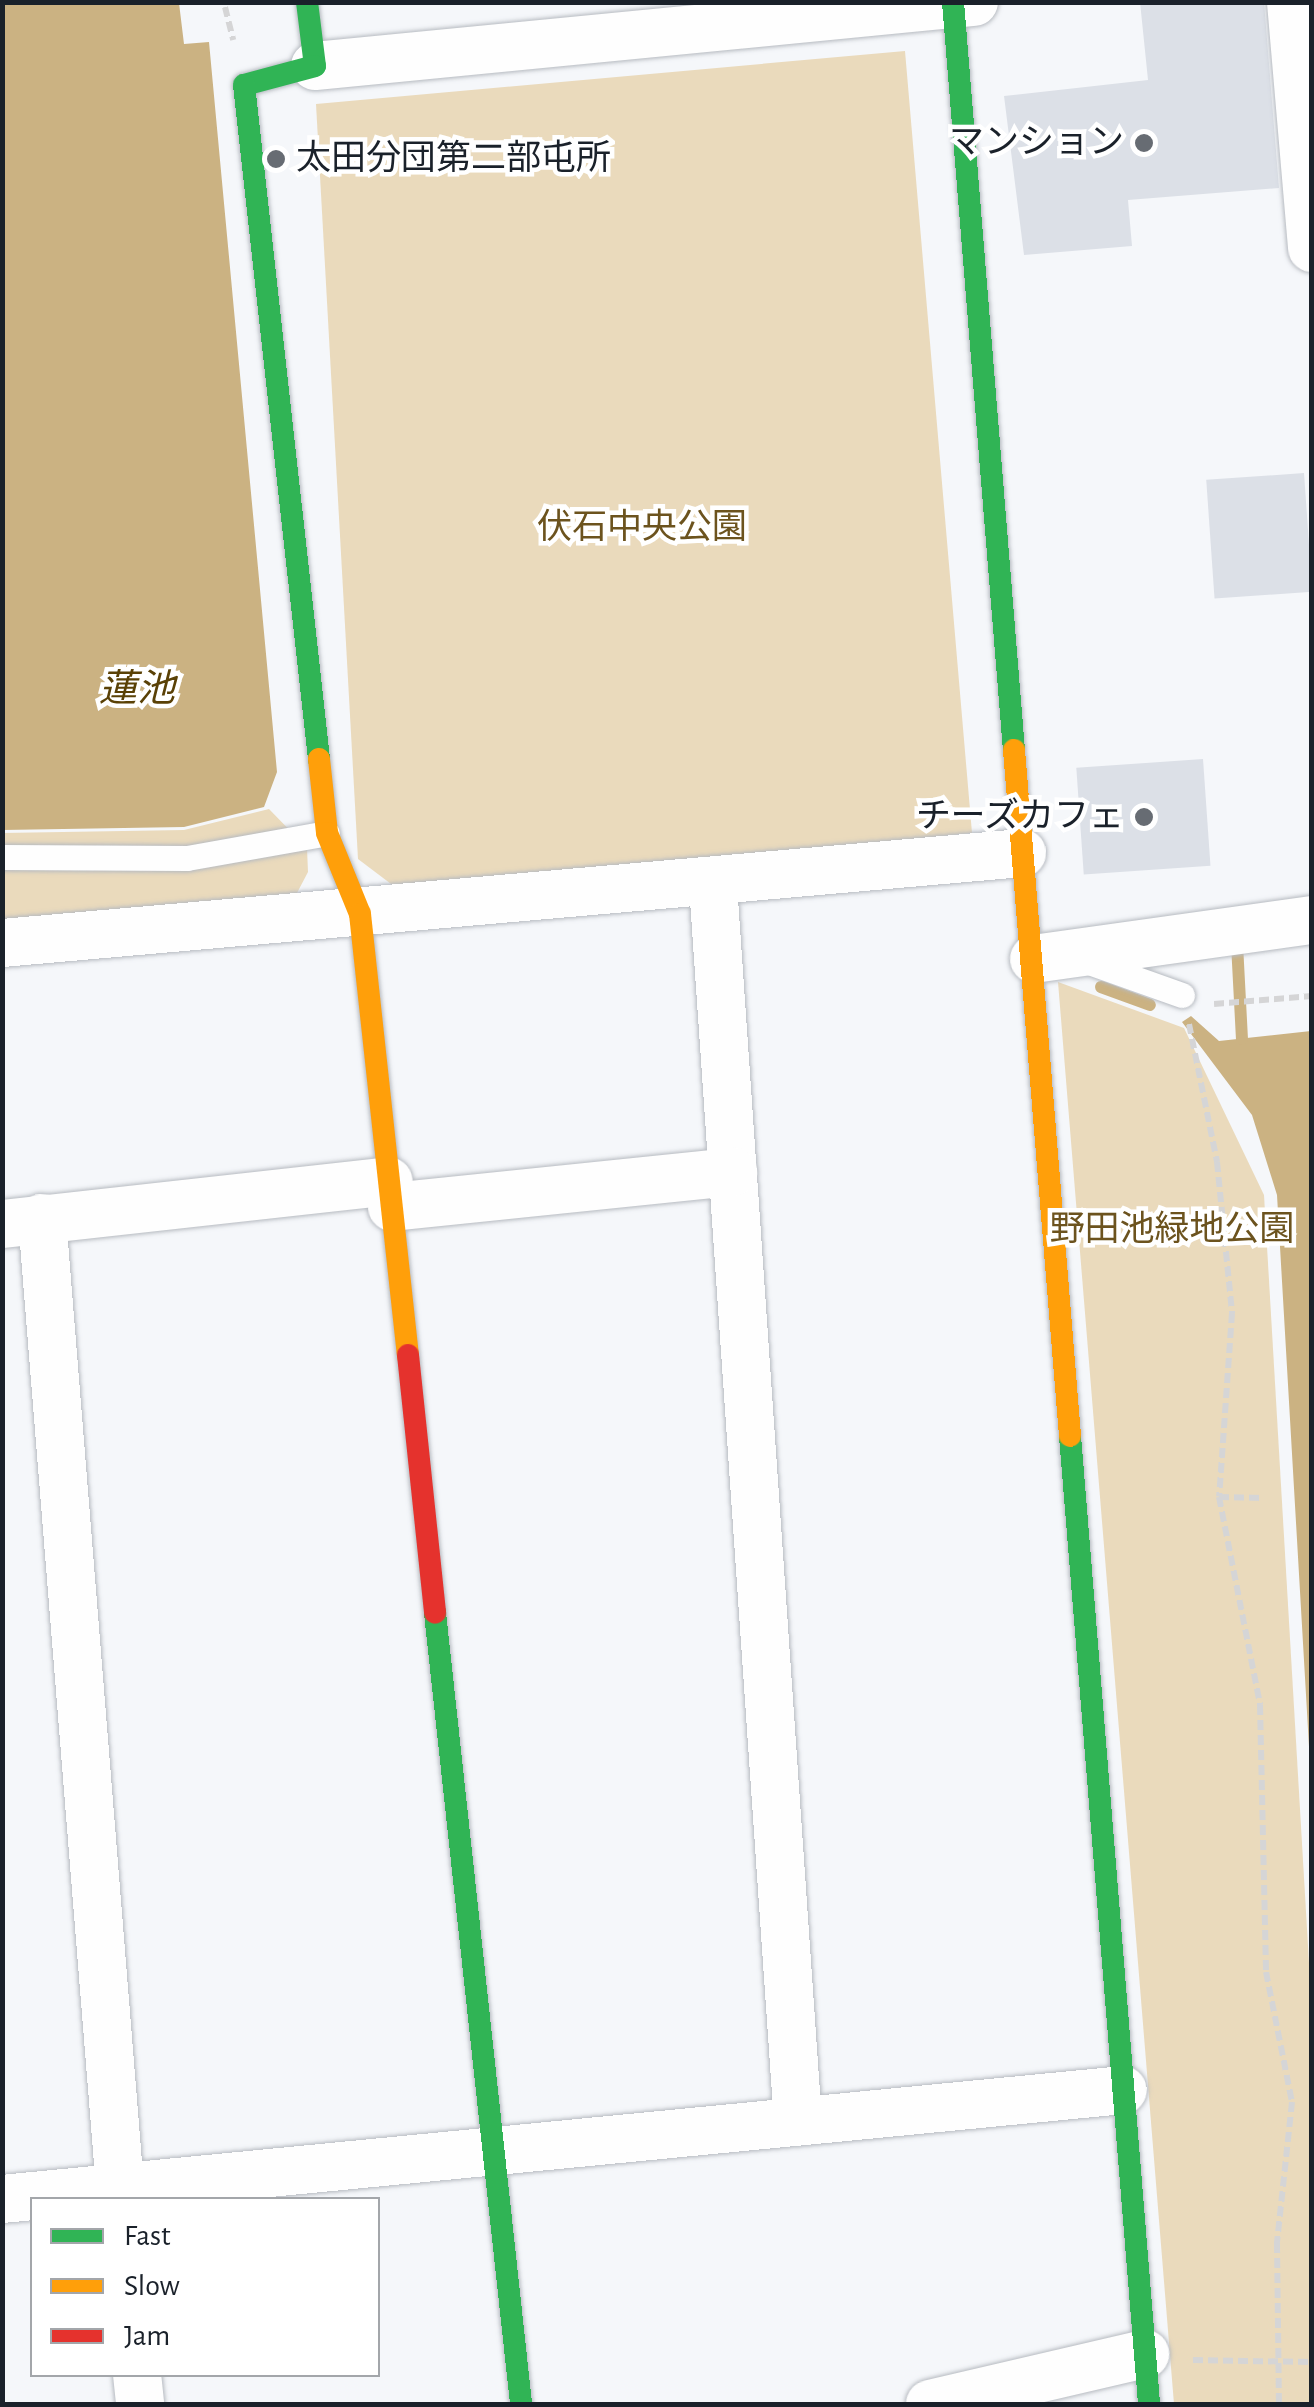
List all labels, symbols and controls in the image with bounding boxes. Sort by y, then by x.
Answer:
place label: マンション [949,122,1124,164]
marker: マンション [1133,132,1155,154]
place label: 太田分団第二部屯所 [296,138,611,180]
marker: 太田分団第二部屯所 [265,148,287,170]
park label: 伏石中央公園 [537,507,747,549]
water label: 蓮池 [99,668,175,714]
place label: チーズカフェ [914,796,1124,838]
marker: チーズカフェ [1133,806,1155,828]
park label: 野田池緑地公園 [1050,1209,1294,1251]
legend [30,2197,380,2377]
text: Fast [124,2221,171,2251]
text: Slow [124,2271,180,2301]
text: Jam [124,2321,170,2351]

